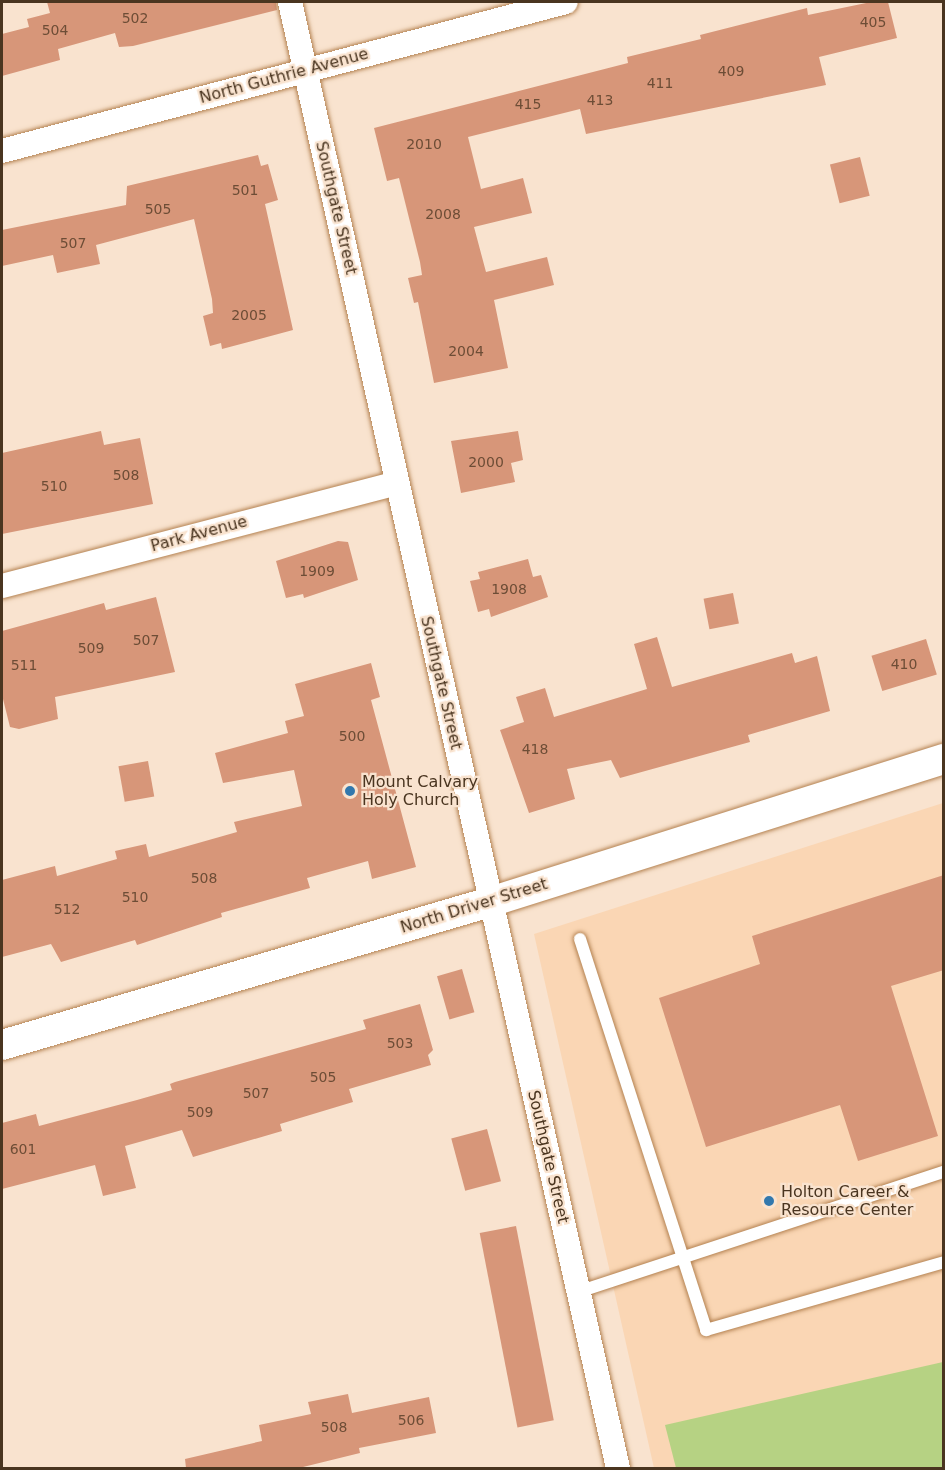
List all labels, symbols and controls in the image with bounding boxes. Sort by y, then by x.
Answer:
house number: 502 [122,10,148,26]
house number: 405 [860,14,886,30]
house number: 504 [42,22,68,38]
street label: North Guthrie Avenue [197,44,371,108]
house number: 409 [718,63,744,79]
house number: 411 [647,75,673,91]
house number: 413 [587,92,613,108]
house number: 415 [515,96,541,112]
house number: 2010 [406,136,442,152]
street label: Southgate Street [311,139,361,277]
house number: 501 [232,182,258,198]
house number: 505 [145,201,171,217]
house number: 2008 [425,206,461,222]
house number: 507 [60,235,86,251]
house number: 2005 [231,307,267,323]
house number: 2004 [448,343,484,359]
house number: 2000 [468,454,504,470]
house number: 508 [113,467,139,483]
house number: 510 [41,478,67,494]
street label: Park Avenue [149,512,249,556]
house number: 1909 [299,563,335,579]
house number: 1908 [491,581,527,597]
street label: Southgate Street [416,614,466,752]
house number: 507 [133,632,159,648]
house number: 509 [78,640,104,656]
house number: 410 [891,656,917,672]
house number: 511 [11,657,37,673]
house number: 500 [339,728,365,744]
house number: 418 [522,741,548,757]
place label: Mount Calvary Holy Church [362,772,478,810]
marker: Mount Calvary Holy Church [343,784,357,798]
house number: 508 [191,870,217,886]
street label: North Driver Street [398,874,550,938]
house number: 510 [122,889,148,905]
house number: 512 [54,901,80,917]
house number: 503 [387,1035,413,1051]
house number: 505 [310,1069,336,1085]
house number: 507 [243,1085,269,1101]
street label: Southgate Street [523,1088,573,1226]
house number: 509 [187,1104,213,1120]
house number: 601 [10,1141,36,1157]
place label: Holton Career & Resource Center [781,1182,913,1220]
marker: Holton Career & Resource Center [762,1194,776,1208]
house number: 506 [398,1412,424,1428]
house number: 508 [321,1419,347,1435]

